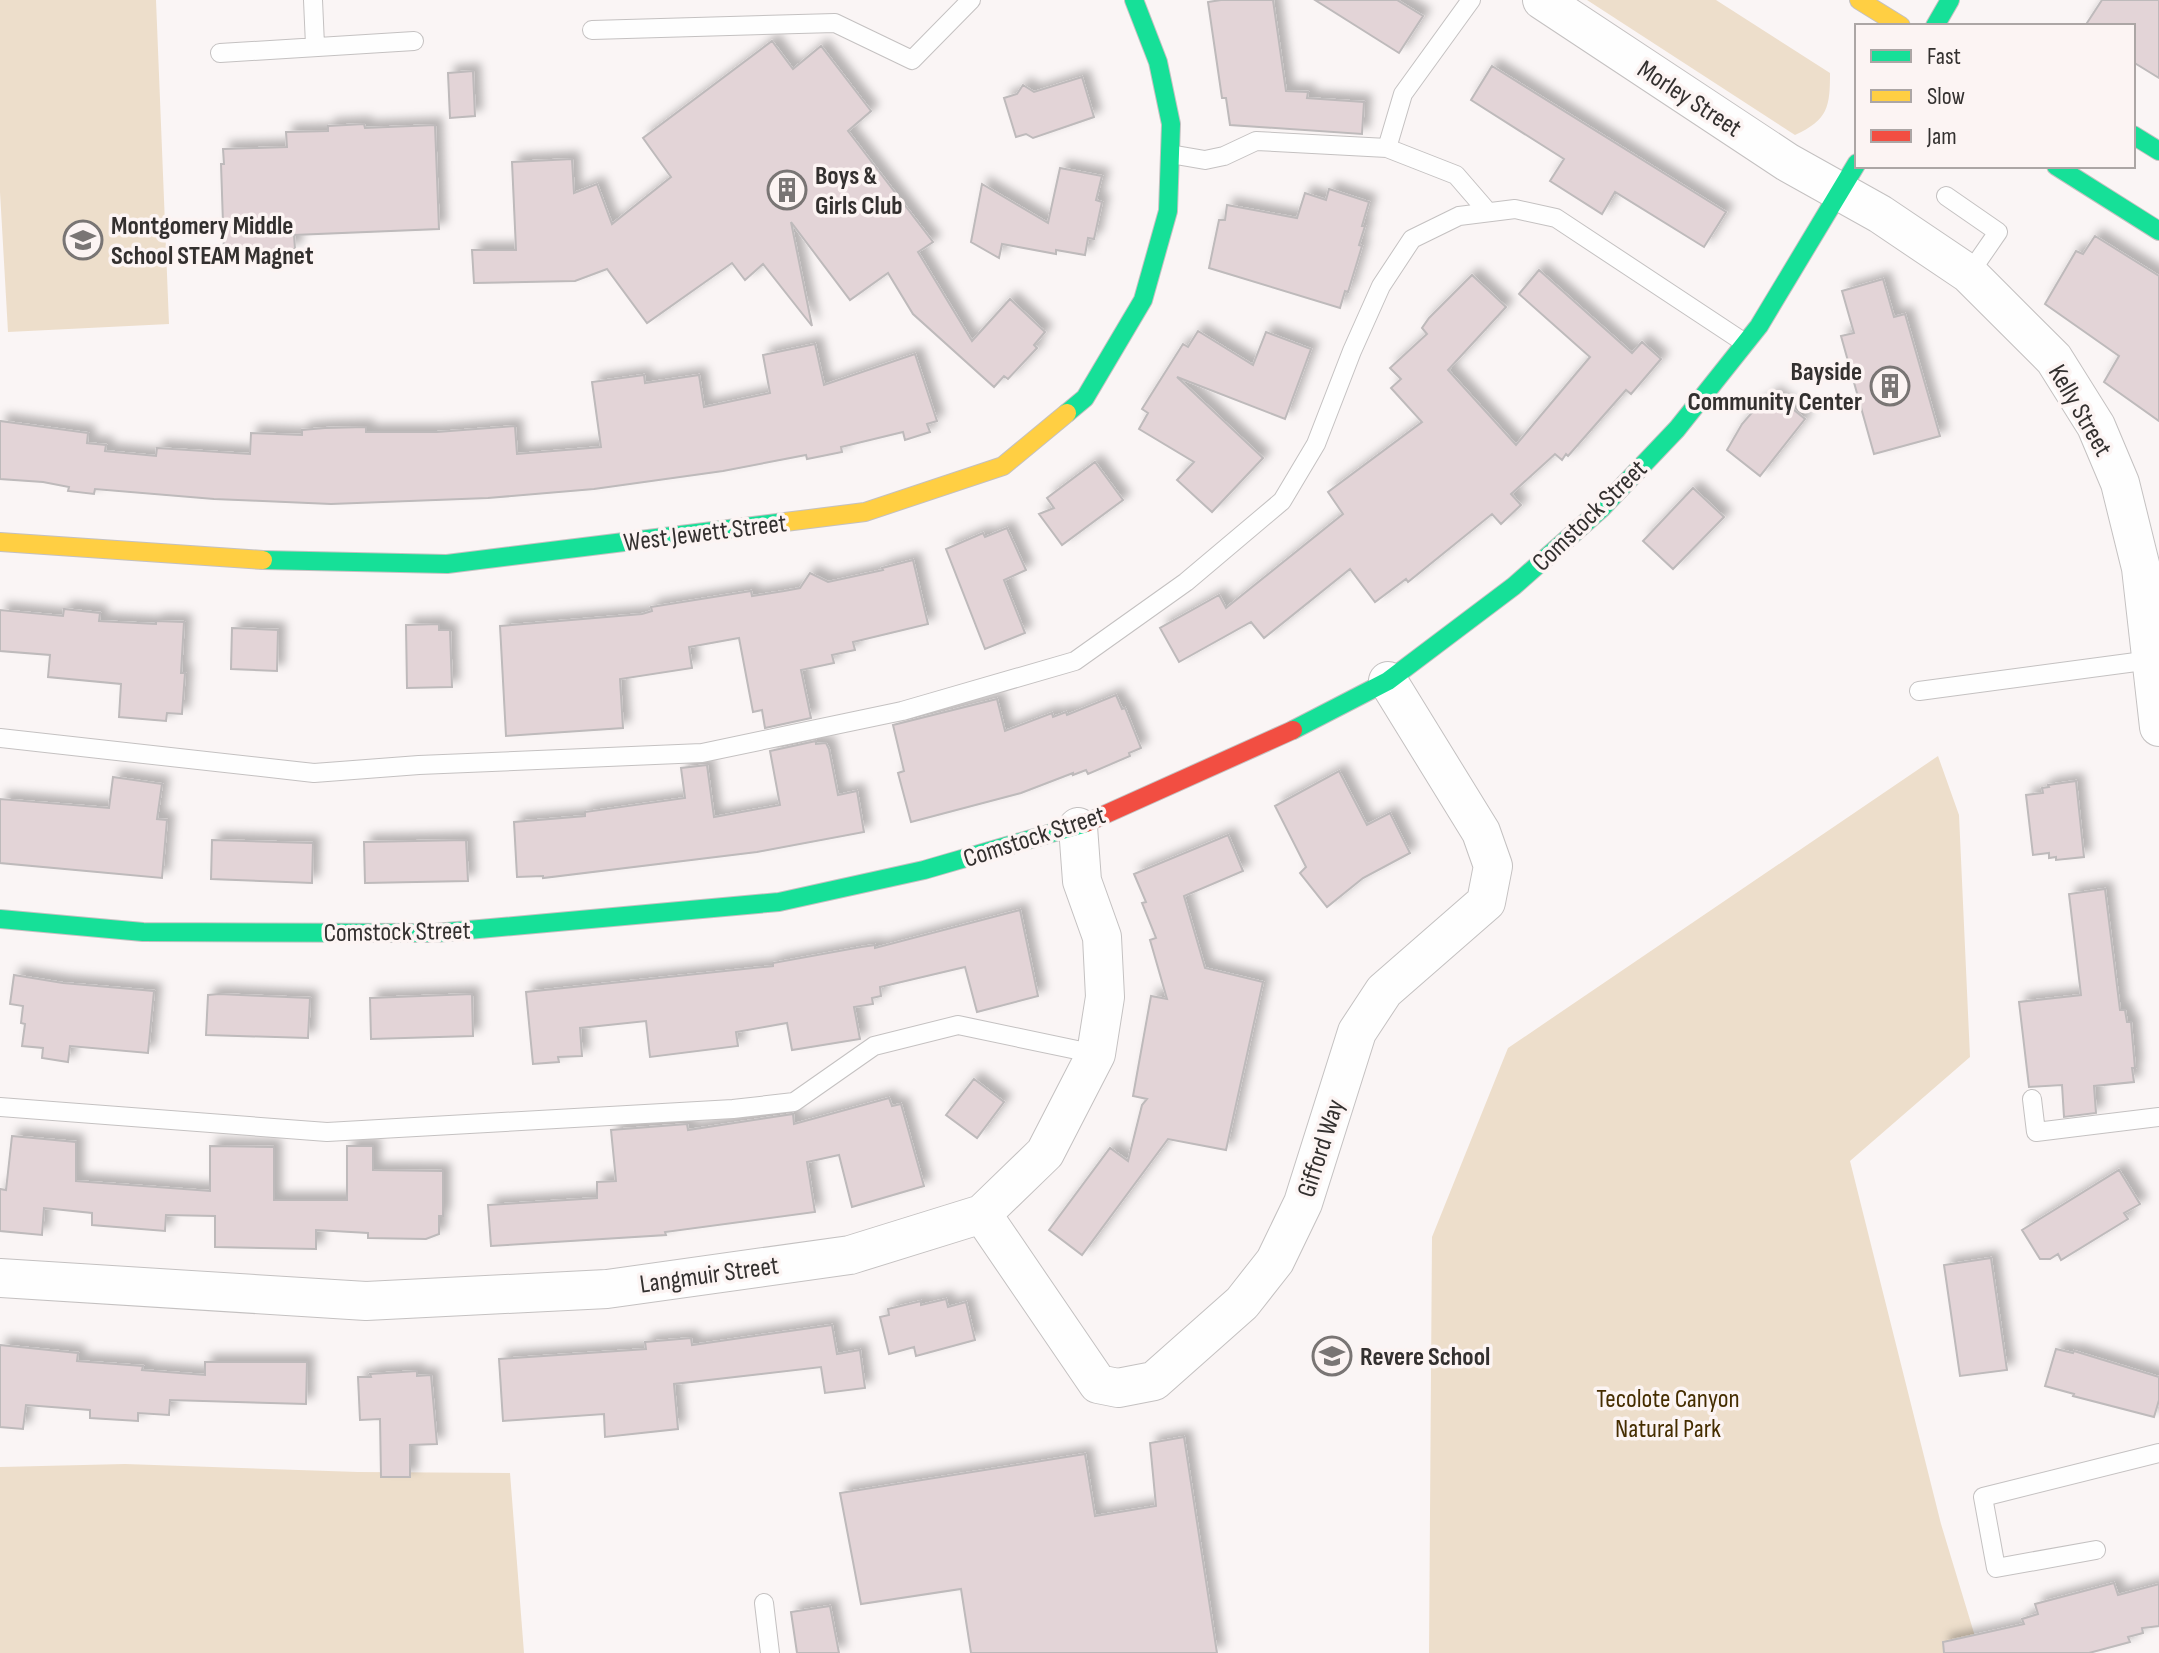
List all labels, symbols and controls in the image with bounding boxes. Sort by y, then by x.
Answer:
legend [1855,24,2135,168]
text: Fast [1927,42,1961,71]
street label: Morley Street [1631,54,1747,144]
text: Slow [1927,82,1965,111]
text: Jam [1926,122,1957,151]
place label: Boys & Girls Club [815,161,903,222]
building icon: Boys & Girls Club [766,169,808,211]
place label: Montgomery Middle School STEAM Magnet [111,211,314,272]
school or university icon: Montgomery Middle School STEAM Magnet [62,219,104,261]
place label: Bayside Community Center [1688,357,1862,418]
street label: Kelly Street [2041,359,2118,462]
building icon: Bayside Community Center [1869,365,1911,407]
street label: Comstock Street [1526,454,1654,578]
street label: West Jewett Street [622,508,788,559]
street label: Comstock Street [960,800,1109,875]
street label: Comstock Street [323,916,471,949]
street label: Gifford Way [1291,1096,1352,1201]
street label: Langmuir Street [638,1250,781,1301]
school or university icon: Revere School [1311,1335,1353,1377]
place label: Revere School [1360,1342,1490,1373]
park label: Tecolote Canyon Natural Park [1596,1384,1740,1445]

